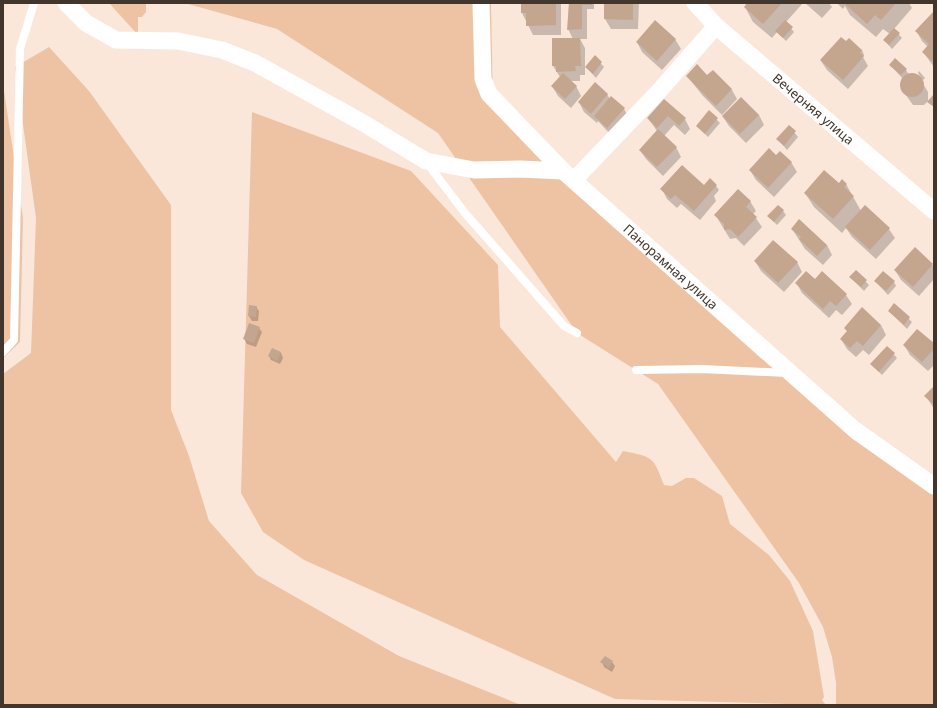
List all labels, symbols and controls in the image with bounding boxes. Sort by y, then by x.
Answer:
street label: Вечерняя улица [769,69,858,148]
street label: Панорамная улица [620,220,722,313]

